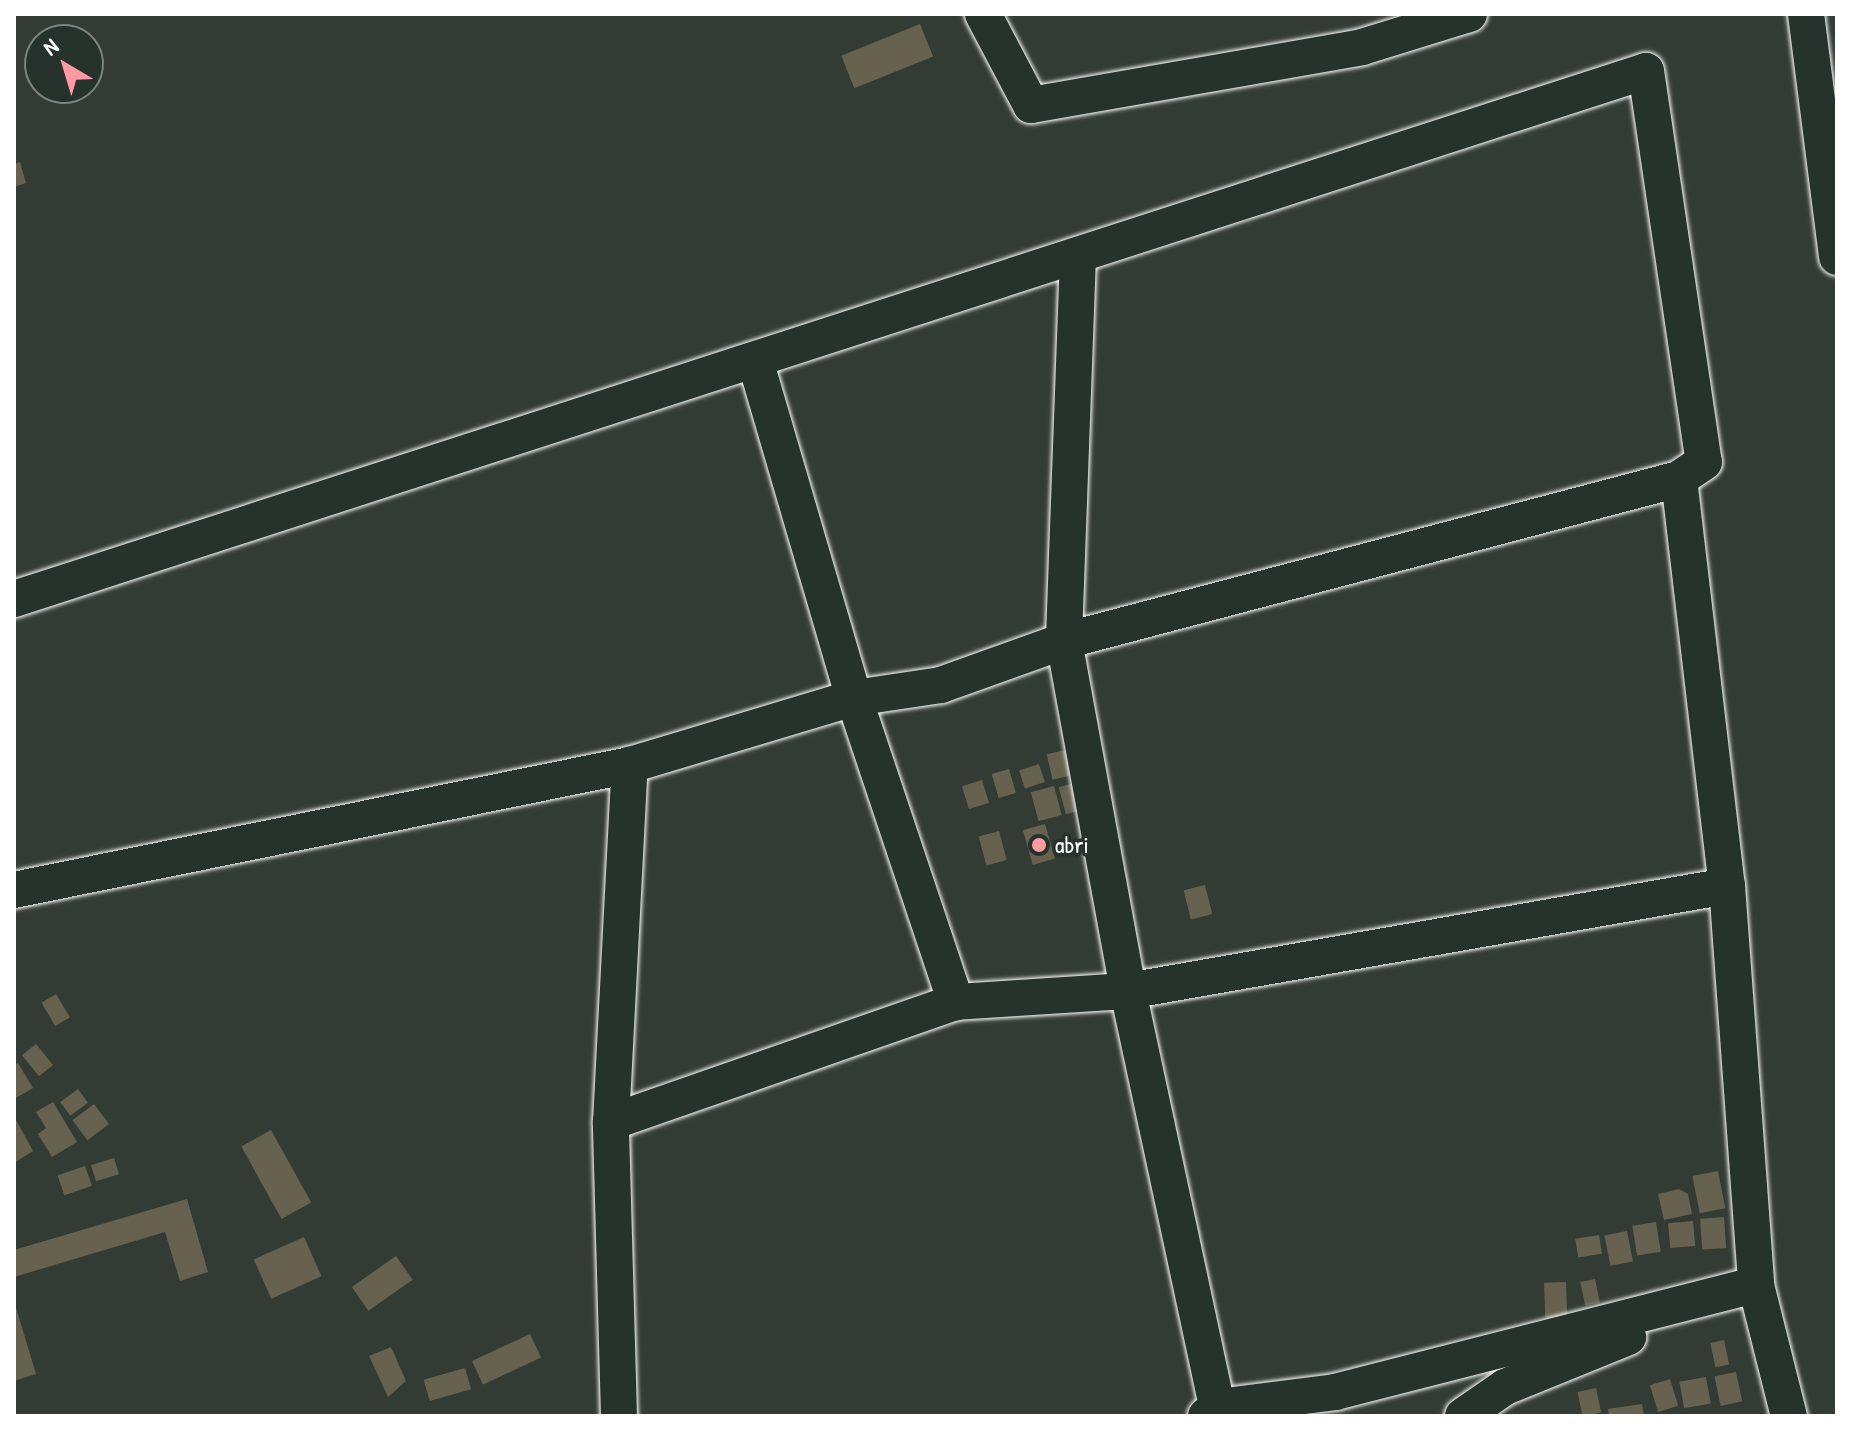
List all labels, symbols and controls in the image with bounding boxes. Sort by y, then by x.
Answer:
north arrow [24,24,104,104]
text: N [37,31,64,62]
place label: abri [1055,831,1089,859]
marker: abri [1030,836,1048,854]

